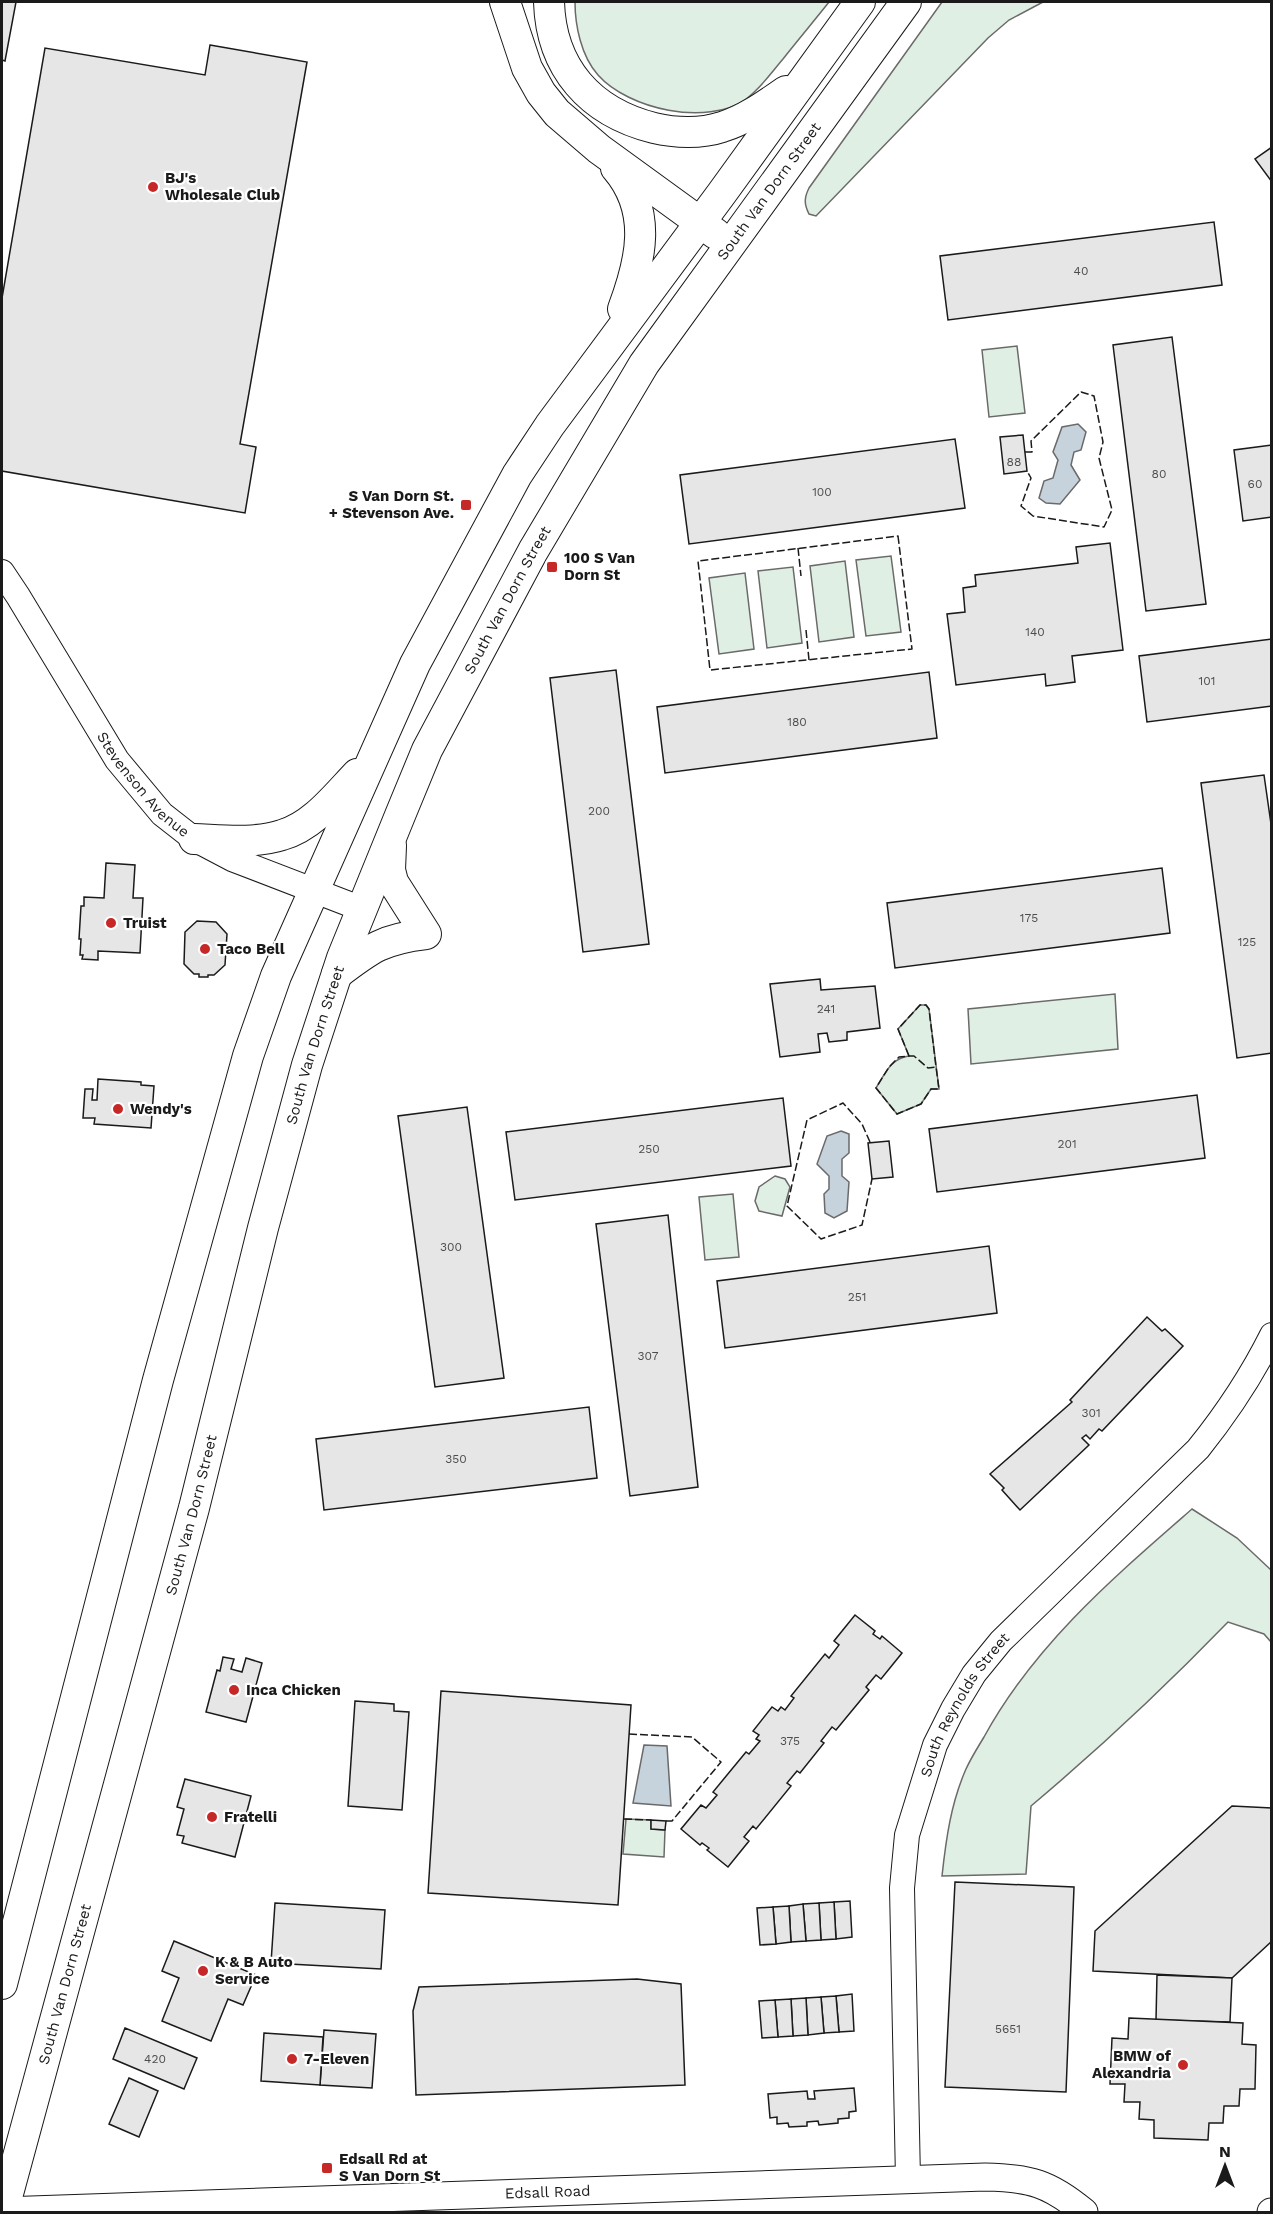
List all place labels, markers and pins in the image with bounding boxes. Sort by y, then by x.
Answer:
place label: BJ's Wholesale Club [165,169,280,204]
marker: BJ's Wholesale Club [146,180,160,194]
place label: S Van Dorn St. + Stevenson Ave. [329,487,454,522]
marker: S Van Dorn St. + Stevenson Ave. [459,498,473,512]
place label: 100 S Van Dorn St [564,549,635,584]
marker: 100 S Van Dorn St [545,560,559,574]
place label: Truist [123,914,167,932]
marker: Truist [104,916,118,930]
place label: Taco Bell [217,940,285,958]
marker: Taco Bell [198,942,212,956]
place label: Wendy's [130,1100,192,1118]
marker: Wendy's [111,1102,125,1116]
place label: Inca Chicken [246,1681,341,1699]
marker: Inca Chicken [227,1683,241,1697]
place label: Fratelli [224,1808,277,1826]
marker: Fratelli [205,1810,219,1824]
place label: K & B Auto Service [215,1953,293,1988]
marker: K & B Auto Service [196,1964,210,1978]
place label: BMW of Alexandria [1092,2047,1172,2082]
place label: 7-Eleven [304,2050,369,2068]
marker: 7-Eleven [285,2052,299,2066]
marker: BMW of Alexandria [1176,2058,1190,2072]
place label: Edsall Rd at S Van Dorn St [339,2150,441,2185]
marker: Edsall Rd at S Van Dorn St [320,2161,334,2175]

